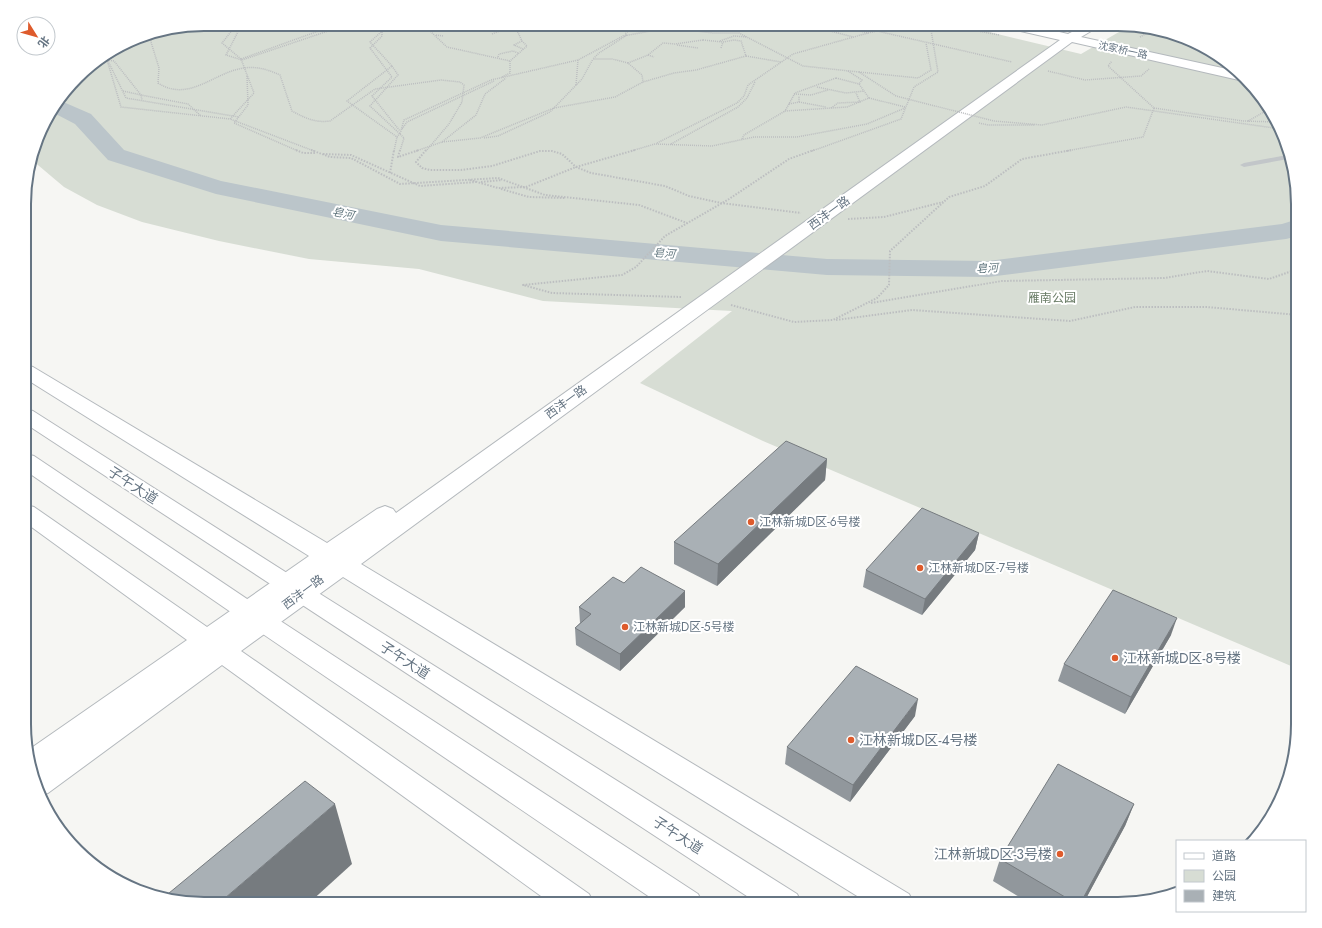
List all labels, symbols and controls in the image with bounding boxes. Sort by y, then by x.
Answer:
north arrow [16,16,56,56]
text: 北 [34,33,54,51]
street label: 沈家桥一路 [1097,37,1149,63]
street label: 西沣一路 [804,192,854,234]
water label: 皂河 [331,203,357,224]
water label: 皂河 [652,244,678,262]
water label: 皂河 [976,259,1000,277]
park label: 雁南公园 [1028,289,1076,307]
street label: 西沣一路 [541,381,591,423]
street label: 子午大道 [104,461,162,509]
place label: 江林新城D区-6号楼 [759,513,861,531]
marker: 江林新城D区-6号楼 [746,517,756,527]
place label: 江林新城D区-7号楼 [928,559,1029,577]
marker: 江林新城D区-7号楼 [915,563,925,573]
street label: 西沣一路 [278,570,328,614]
place label: 江林新城D区-5号楼 [633,618,734,636]
marker: 江林新城D区-5号楼 [620,622,630,632]
street label: 子午大道 [376,636,434,684]
place label: 江林新城D区-8号楼 [1123,648,1241,668]
marker: 江林新城D区-8号楼 [1110,653,1120,663]
place label: 江林新城D区-4号楼 [859,730,978,750]
marker: 江林新城D区-4号楼 [846,735,856,745]
street label: 子午大道 [649,811,707,859]
legend [1176,840,1306,912]
place label: 江林新城D区-3号楼 [934,844,1052,864]
text: 道路 [1212,847,1236,865]
marker: 江林新城D区-3号楼 [1055,849,1065,859]
text: 公园 [1212,867,1236,885]
text: 建筑 [1212,887,1236,905]

